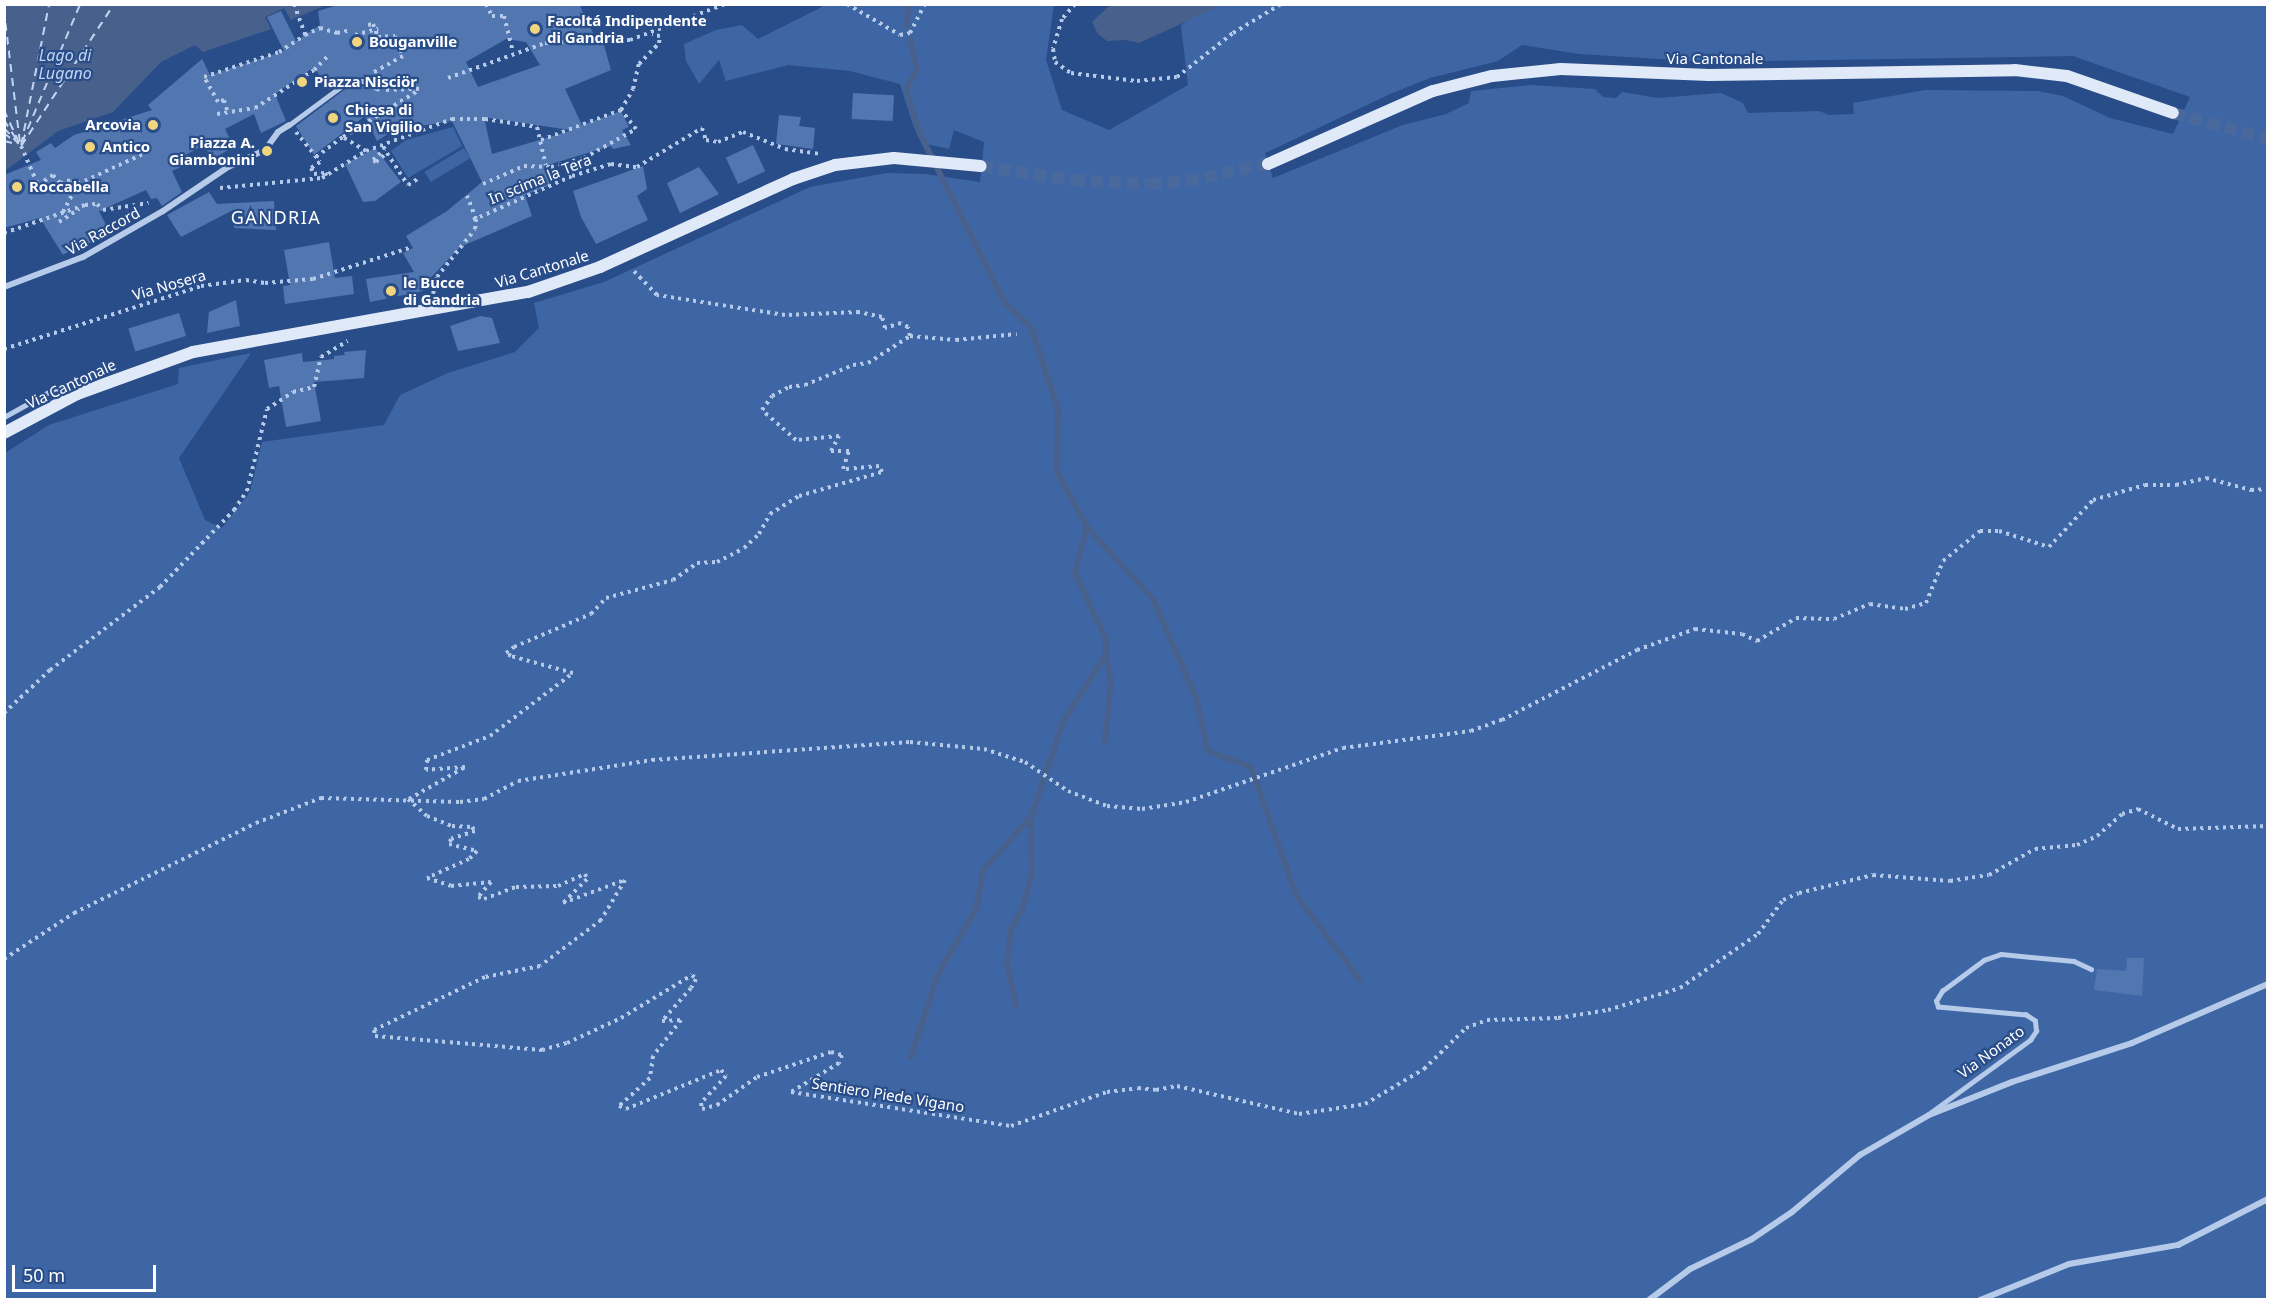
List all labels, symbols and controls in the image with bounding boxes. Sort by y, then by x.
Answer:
place label: Facoltá Indipendente di Gandria [547,11,707,46]
marker: Facoltá Indipendente di Gandria [528,22,542,36]
place label: Bouganville [369,33,457,51]
marker: Bouganville [350,35,364,49]
water label: Lago di Lugano [38,45,92,83]
street label: Via Cantonale [1667,50,1763,68]
place label: Piazza Nisciör [314,73,417,91]
marker: Piazza Nisciör [295,75,309,89]
place label: Chiesa di San Vigilio [345,100,422,135]
marker: Chiesa di San Vigilio [326,111,340,125]
place label: Arcovia [85,116,141,134]
marker: Arcovia [146,118,160,132]
place label: Piazza A. Giambonini [169,133,255,168]
place label: Antico [102,138,150,156]
marker: Antico [83,140,97,154]
marker: Piazza A. Giambonini [260,144,274,158]
street label: In scima la Tera [486,150,594,208]
place label: Roccabella [29,178,109,196]
marker: Roccabella [10,180,24,194]
street label: Via Raccord [63,203,143,259]
district label: GANDRIA [231,206,321,228]
street label: Via Cantonale [493,246,591,292]
street label: Via Nosera [130,266,208,304]
place label: le Bucce di Gandria [403,273,480,308]
marker: le Bucce di Gandria [384,284,398,298]
street label: Via Cantonale [23,355,119,413]
street label: Via Nonato [1954,1022,2028,1082]
street label: Sentiero Piede Vigano [810,1074,966,1116]
scale bar [15,1253,159,1291]
text: 50 m [23,1263,65,1287]

